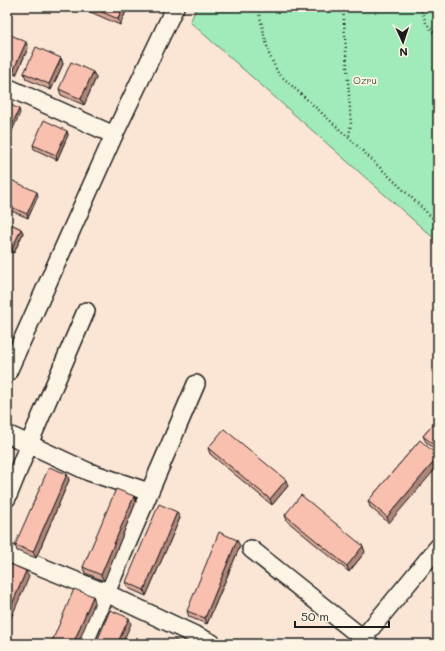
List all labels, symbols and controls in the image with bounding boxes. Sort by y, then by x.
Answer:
north arrow [383,22,423,62]
text: N [399,45,408,60]
park label: Ozru [353,73,377,87]
scale bar [295,603,389,629]
text: 50 m [301,608,329,624]

